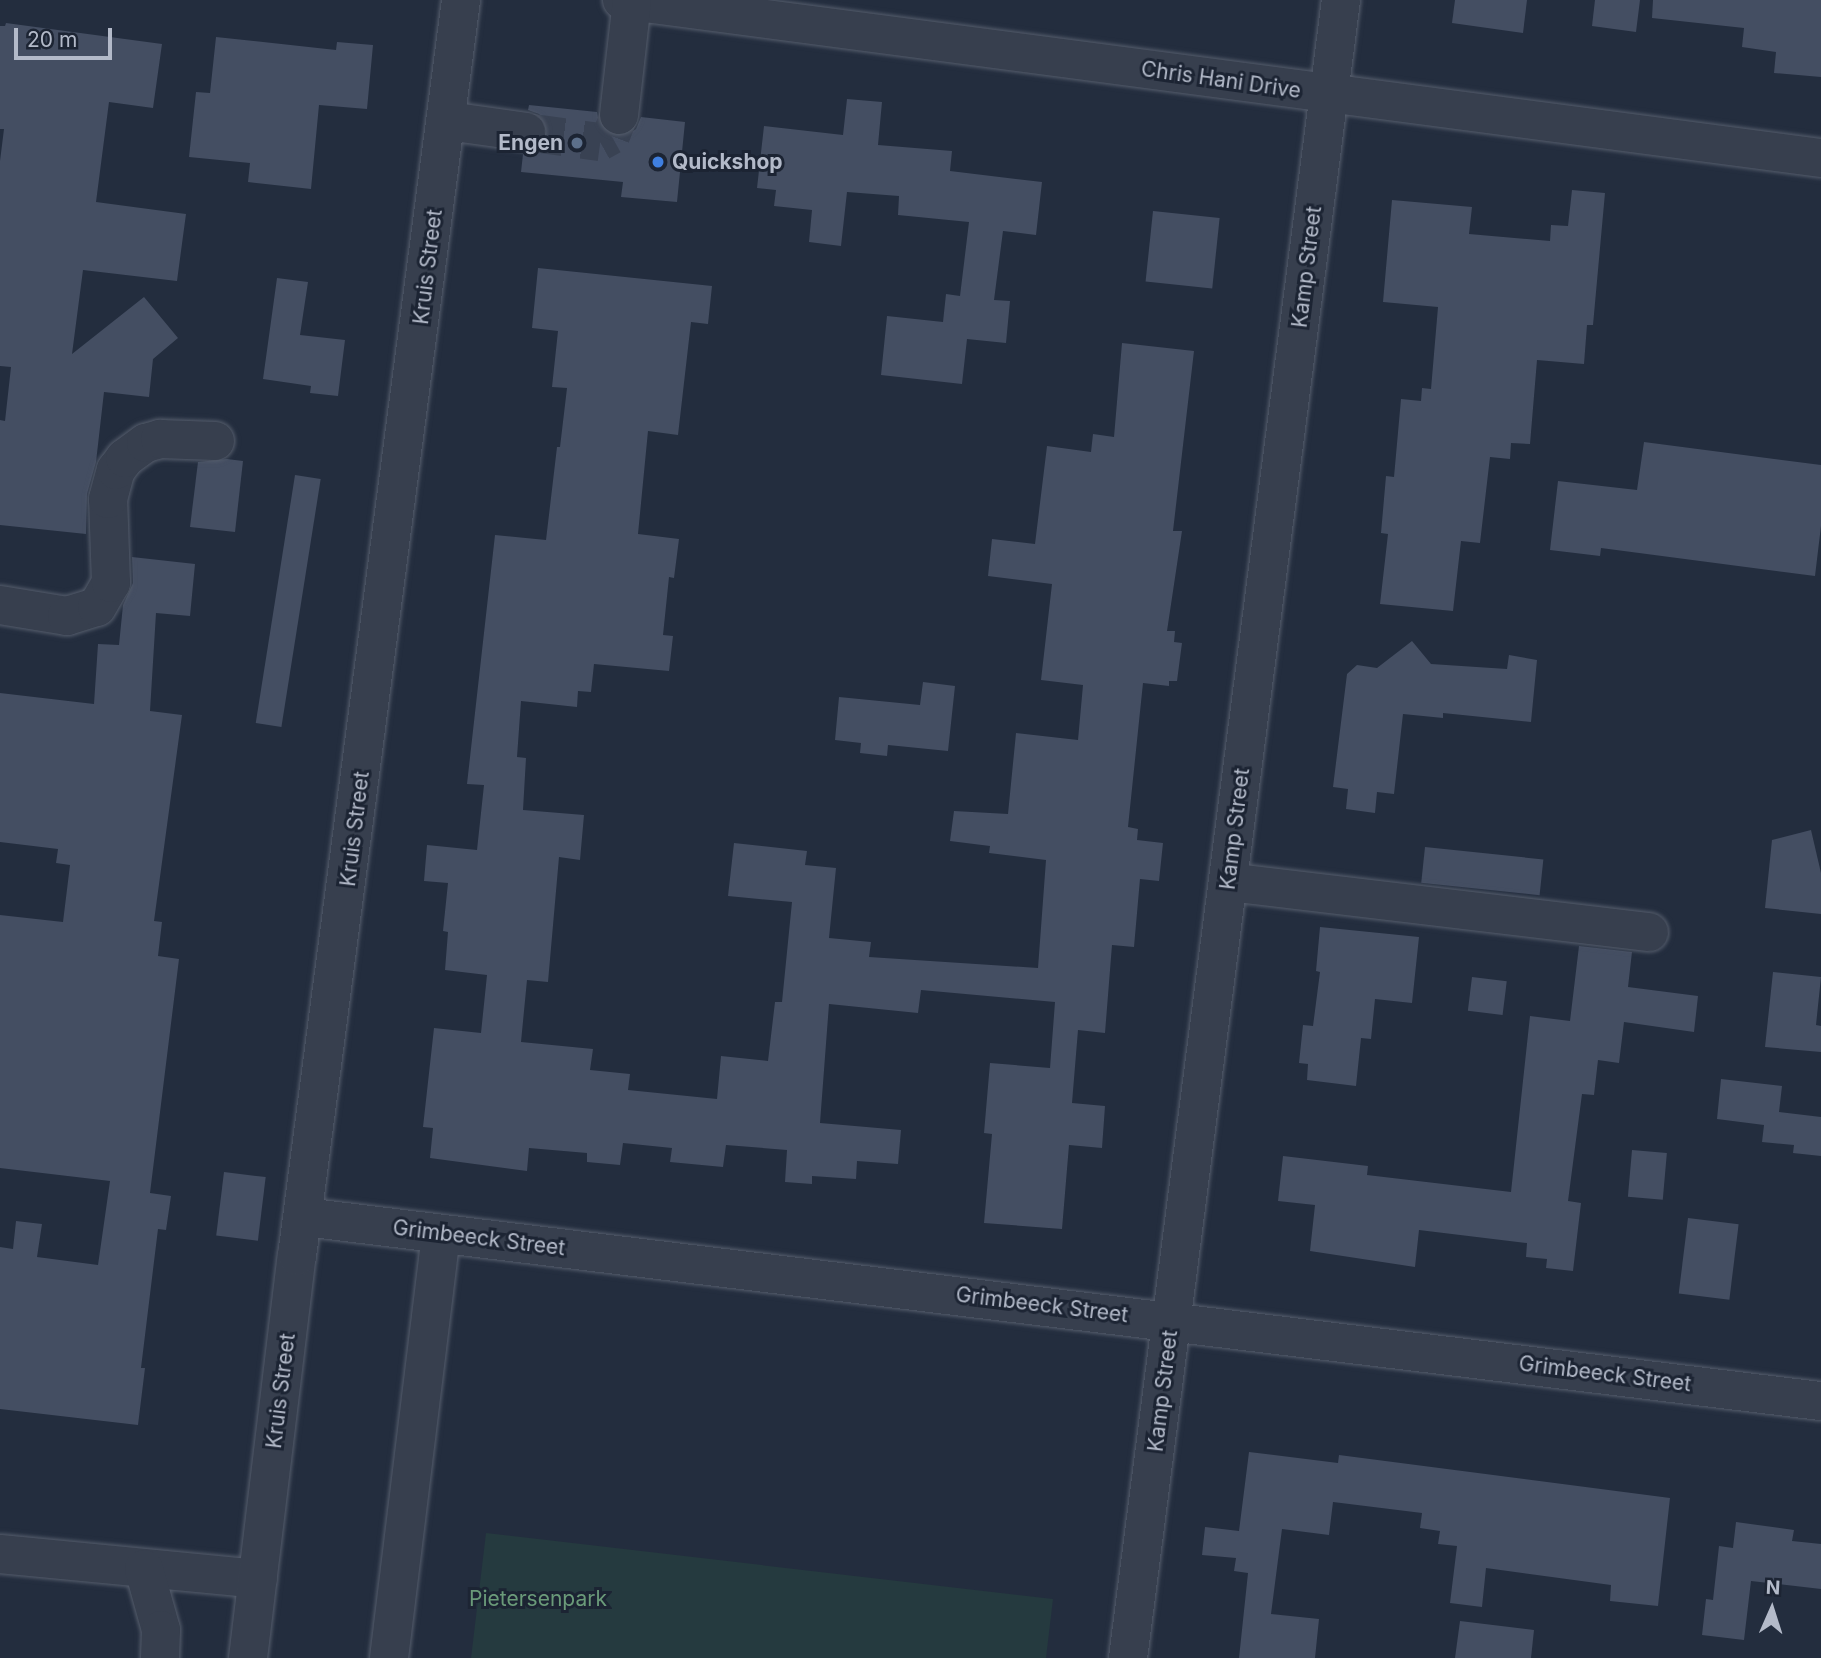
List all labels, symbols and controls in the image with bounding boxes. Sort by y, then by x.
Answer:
scale bar [18,14,116,58]
text: 20 m [27,27,77,52]
street label: Chris Hani Drive [1140,56,1302,104]
place label: Engen [498,130,563,156]
marker: Engen [569,135,585,151]
place label: Quickshop [672,149,783,175]
marker: Quickshop [650,154,666,170]
street label: Kamp Street [1287,205,1327,329]
street label: Kruis Street [408,208,448,326]
street label: Kamp Street [1215,767,1255,891]
street label: Kruis Street [335,770,375,888]
street label: Grimbeeck Street [391,1215,567,1261]
street label: Grimbeeck Street [954,1282,1130,1328]
street label: Kamp Street [1143,1329,1183,1453]
street label: Kruis Street [261,1332,301,1450]
street label: Grimbeeck Street [1517,1351,1693,1397]
north arrow [1737,1574,1807,1644]
text: N [1765,1576,1781,1599]
park label: Pietersenpark [469,1586,607,1612]

